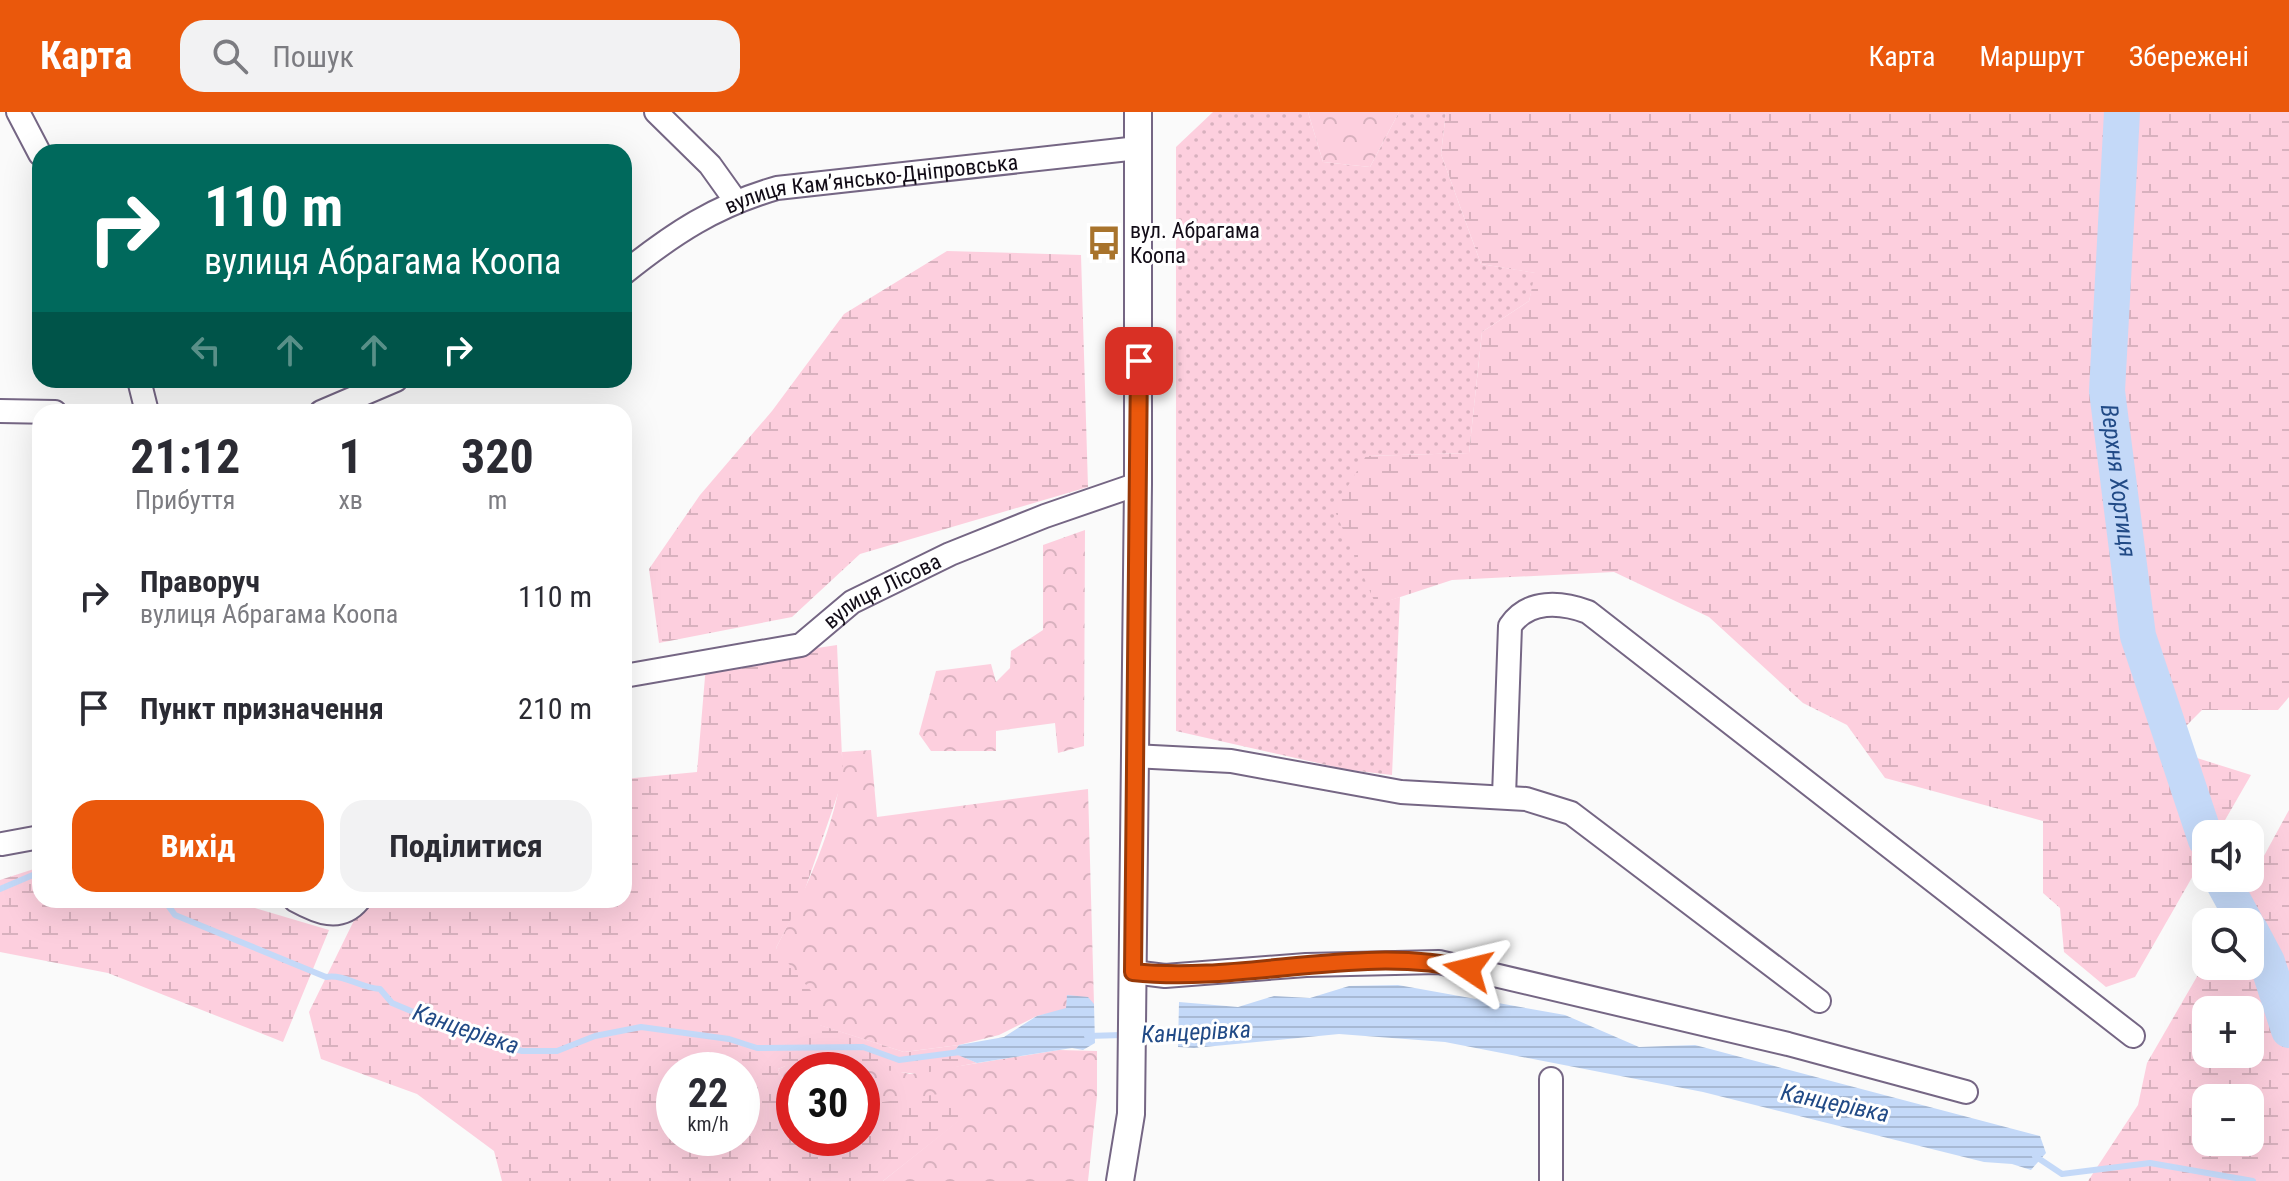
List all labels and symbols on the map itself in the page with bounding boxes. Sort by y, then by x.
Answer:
street label: вулиця Кам’янсько-Дніпровська [720,149,1019,218]
place label: вул. Абрагама Коопа [1130,218,1260,268]
bus stop icon: вул. Абрагама Коопа [1085,224,1123,262]
pin [1105,327,1173,395]
water label: Верхня Хортиця [2095,403,2142,559]
street label: вулиця Лісова [818,548,945,633]
position arrow [1426,927,1510,1011]
water label: Канцерівка [409,998,523,1060]
water label: Канцерівка [1140,1015,1252,1049]
speed limit sign: 30 [776,1052,880,1156]
water label: Канцерівка [1778,1078,1892,1128]

